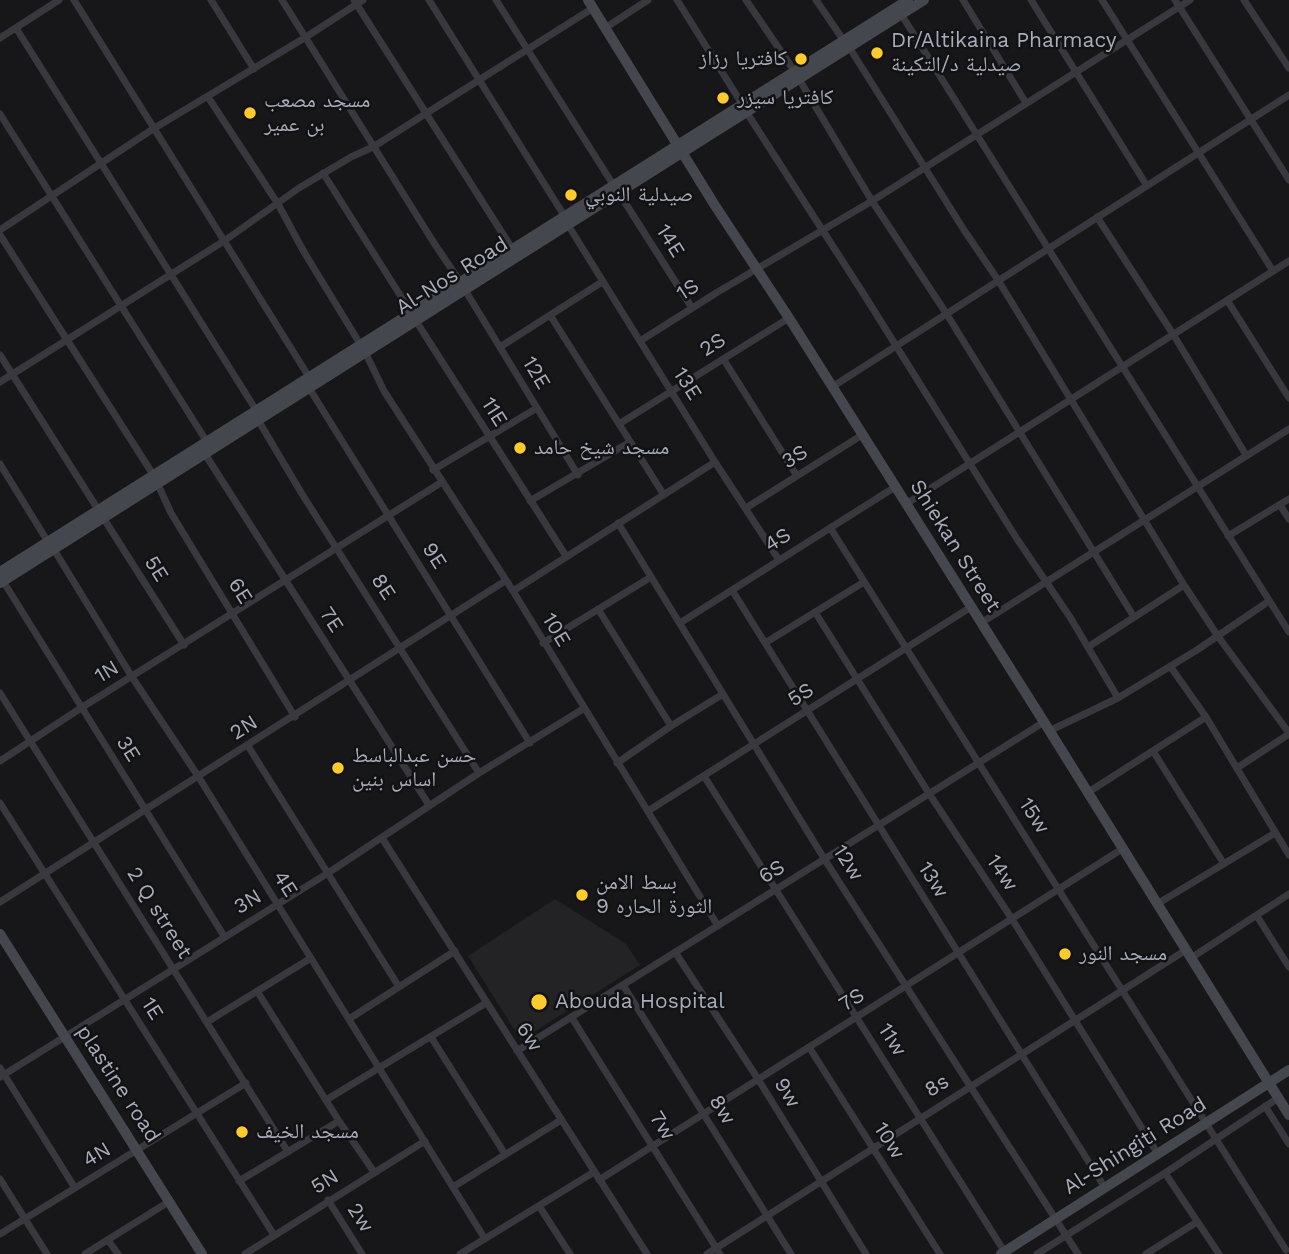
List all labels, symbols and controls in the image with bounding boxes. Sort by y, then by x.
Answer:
place label: Dr/Altikaina Pharmacy صيدلية د/التكينة [891,28,1117,78]
marker: Dr/Altikaina Pharmacy صيدلية د/التكينة [869,45,885,61]
place label: كافتريا رزاز [699,46,787,72]
marker: كافتريا رزاز [793,51,809,67]
place label: كافتريا سيزر [737,85,834,111]
place label: مسجد مصعب بن عمير [264,88,370,138]
marker: كافتريا سيزر [715,90,731,106]
marker: مسجد مصعب بن عمير [242,105,258,121]
place label: صيدلية النوبي [585,182,693,208]
marker: صيدلية النوبي [563,187,579,203]
street label: 14E [650,220,690,262]
street label: Al-Nos Road [391,232,513,320]
street label: 1S [672,274,704,306]
street label: 2S [695,328,731,362]
street label: 12E [516,352,556,394]
street label: 13E [667,363,707,405]
street label: 11E [475,393,513,431]
place label: مسجد شيخ حامد [534,435,669,461]
marker: مسجد شيخ حامد [512,440,528,456]
street label: 3S [777,440,813,474]
street label: Shiekan Street [904,475,1006,617]
street label: 4S [760,522,796,558]
street label: 9E [416,538,452,574]
street label: 5E [139,551,173,587]
street label: 8E [365,569,401,605]
street label: 6E [222,573,258,609]
street label: 7E [314,603,348,637]
street label: 10E [536,609,576,651]
street label: 1N [90,655,124,689]
street label: 5S [783,678,819,712]
street label: 2N [226,710,262,746]
street label: 3E [111,731,145,767]
place label: حسن عبدالباسط اساس بنين [352,743,476,793]
marker: حسن عبدالباسط اساس بنين [330,760,346,776]
street label: 15w [1013,793,1055,839]
street label: 12w [827,840,869,886]
street label: 14w [981,850,1023,896]
street label: 6S [754,854,790,890]
street label: 13w [912,857,954,903]
street label: 2 Q street [121,863,197,963]
street label: 4E [267,866,303,902]
place label: بسط الامن الثورة الحاره 9 [596,870,712,920]
street label: 3N [230,884,266,920]
marker: بسط الامن الثورة الحاره 9 [574,887,590,903]
place label: مسجد النور [1079,941,1167,967]
marker: مسجد النور [1057,946,1073,962]
street label: 7S [835,983,869,1017]
place label: Abouda Hospital [555,989,725,1015]
marker: Abouda Hospital [529,992,549,1012]
street label: 1E [136,993,168,1025]
street label: 6w [510,1017,548,1057]
street label: 11w [872,1019,912,1061]
street label: plastine road [71,1020,165,1148]
street label: 8s [920,1069,954,1103]
street label: 9w [768,1073,806,1113]
street label: 8w [703,1090,741,1130]
street label: Al-Shingiti Road [1059,1092,1211,1200]
street label: 7w [644,1107,680,1145]
street label: 10w [868,1118,910,1164]
place label: مسجد الخيف [256,1119,359,1145]
marker: مسجد الخيف [234,1124,250,1140]
street label: 4N [78,1137,116,1173]
street label: 5N [307,1164,343,1200]
street label: 2w [341,1199,379,1237]

